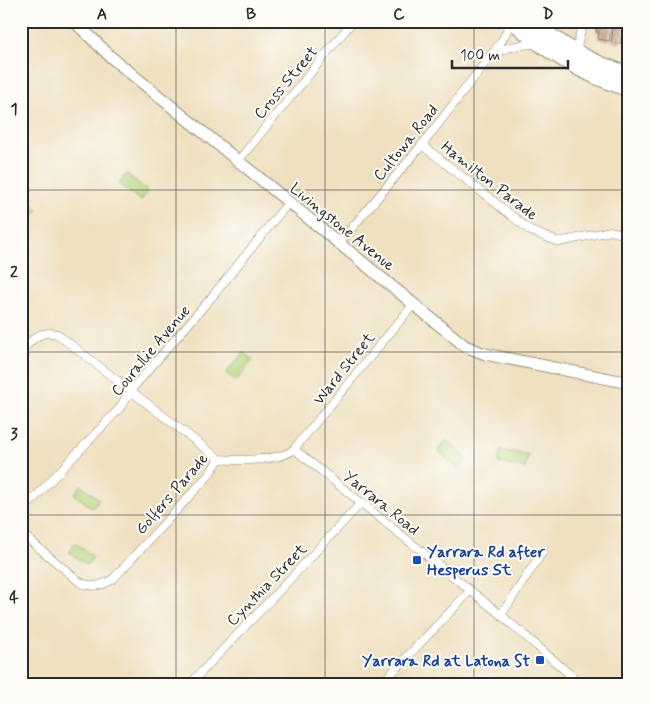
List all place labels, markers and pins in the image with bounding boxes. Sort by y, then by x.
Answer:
place label: Yarrara Rd after Hesperus St [427,542,545,581]
marker: Yarrara Rd after Hesperus St [411,554,423,566]
place label: Yarrara Rd at Latona St [362,651,530,672]
marker: Yarrara Rd at Latona St [534,654,546,666]

